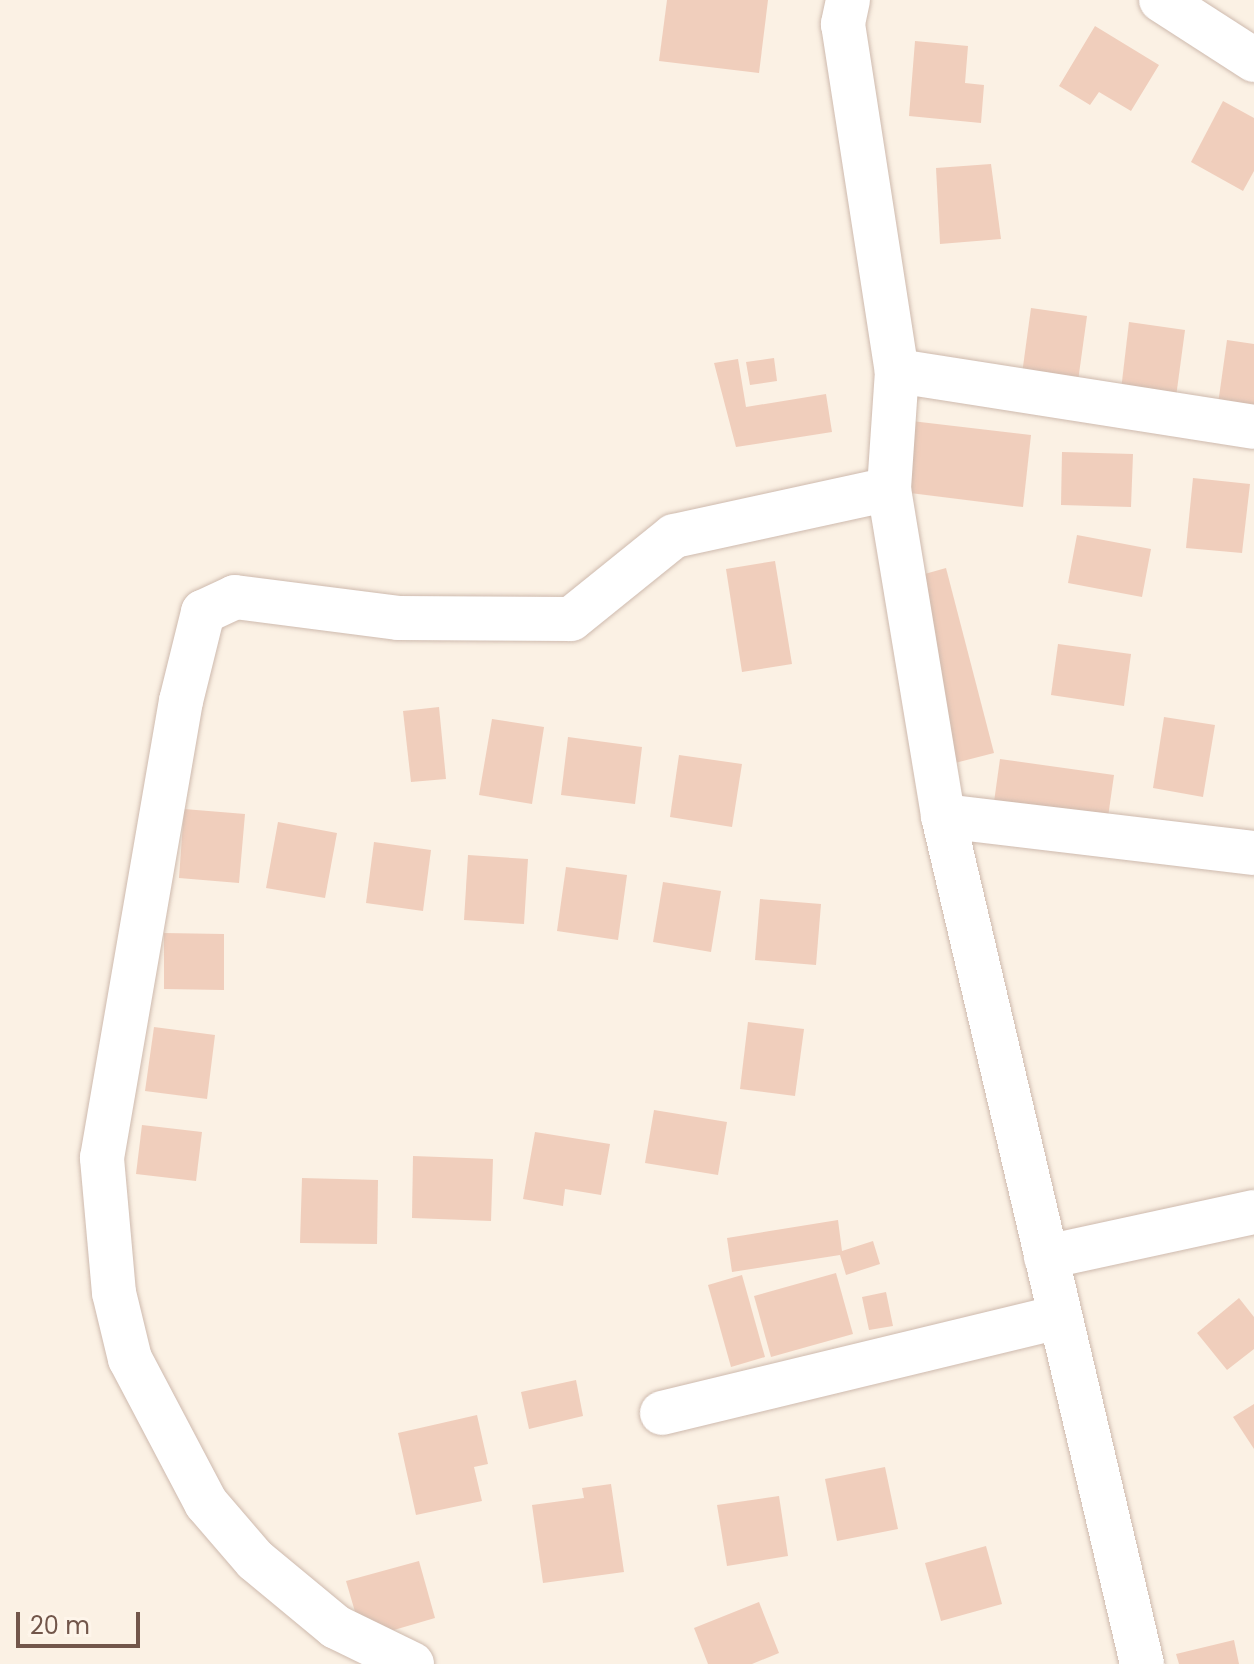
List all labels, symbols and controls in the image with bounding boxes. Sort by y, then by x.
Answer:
scale bar [20,1596,144,1646]
text: 20 m [30,1609,90,1642]

